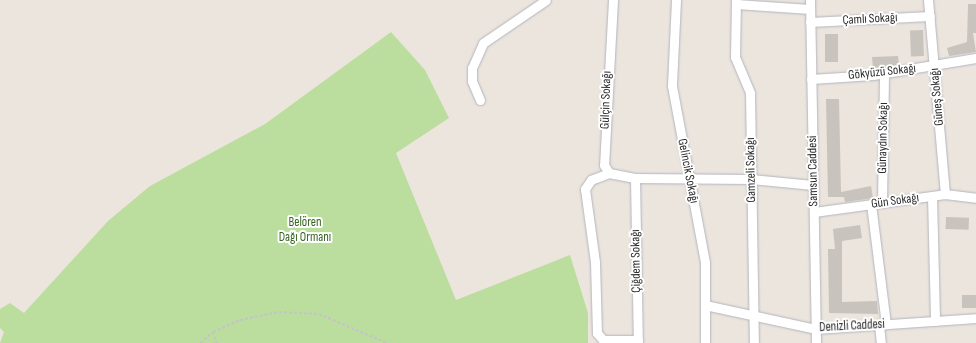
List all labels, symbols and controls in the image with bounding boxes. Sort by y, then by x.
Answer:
street label: Çamlı Sokağı [842,10,898,28]
street label: Gökyüzü Sokağı [847,61,917,83]
street label: Güneş Sokağı [927,67,947,127]
street label: Gülçin Sokağı [597,71,615,129]
street label: Günaydın Sokağı [875,102,891,174]
street label: Samsun Caddesi [805,135,821,207]
street label: Gelincik Sokağı [674,137,702,205]
street label: Gamzeli Sokağı [743,137,759,203]
street label: Gün Sokağı [870,190,920,212]
park label: Belören Dağı Ormanı [279,215,331,246]
street label: Çiğdem Sokağı [628,229,644,293]
street label: Denizli Caddesi [819,316,885,336]

